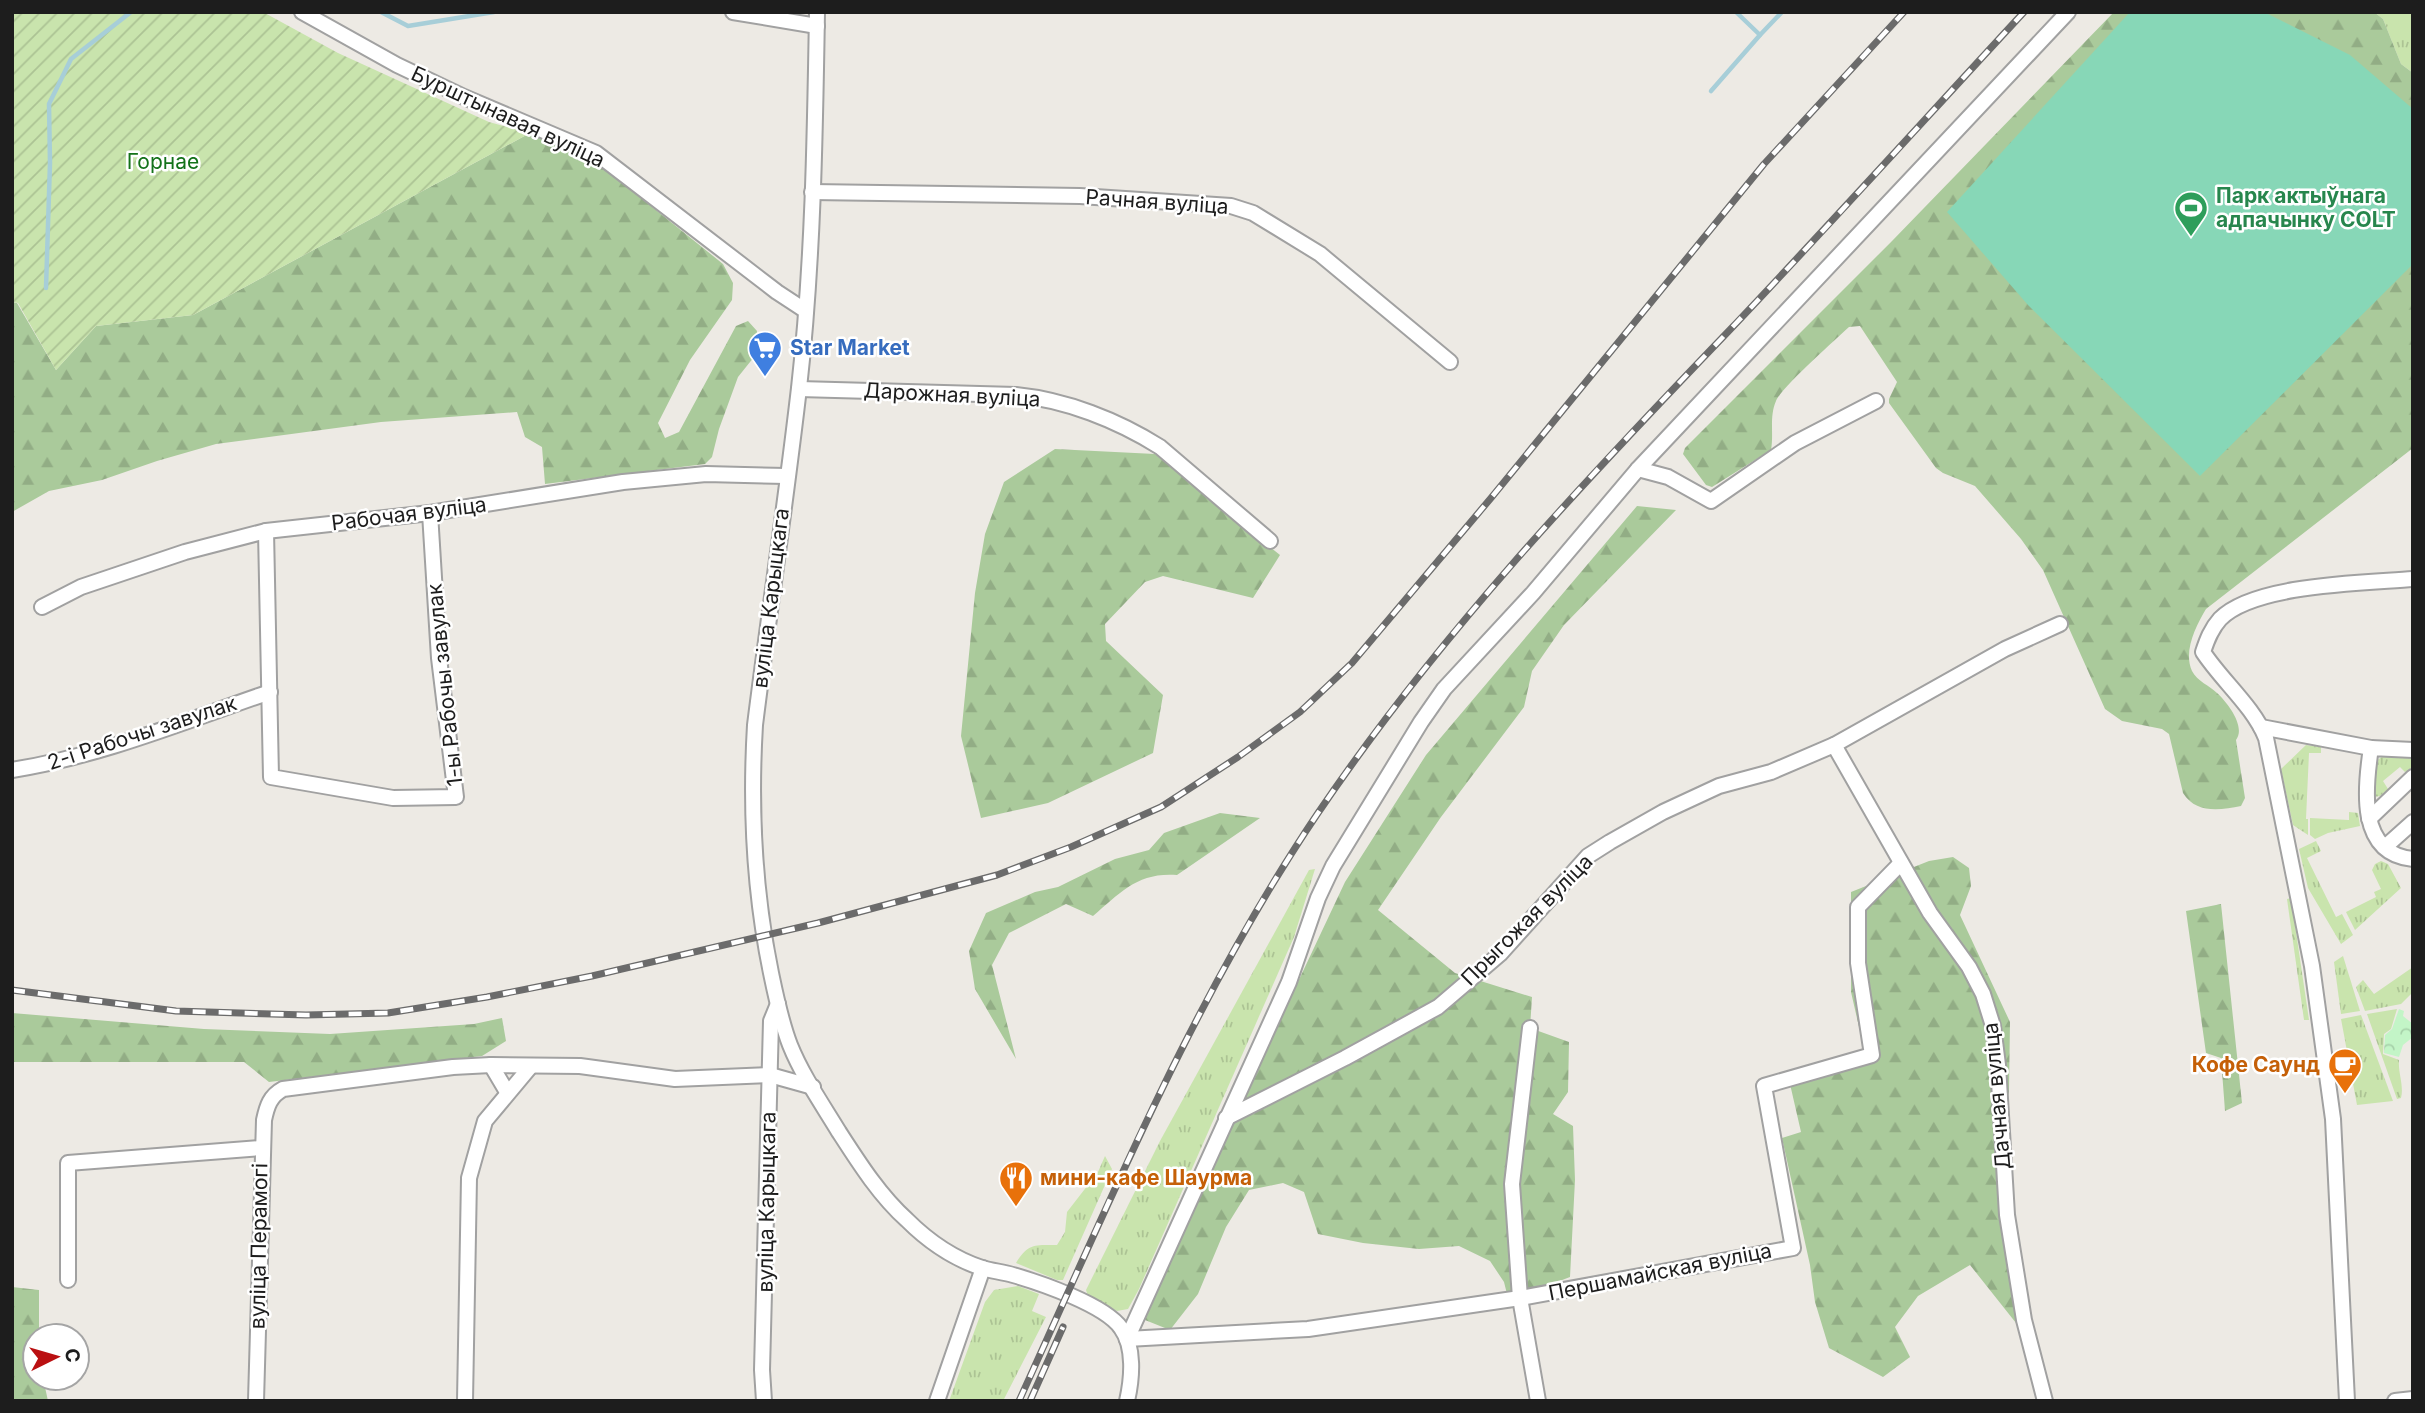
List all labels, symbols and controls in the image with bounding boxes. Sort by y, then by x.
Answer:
street label: Бурштынавая вуліца [407,61,609,172]
park label: Горнае [127,149,199,174]
place label: Парк актыўнага адпачынку COLT [2216,183,2396,232]
street label: Рачная вуліца [1085,184,1229,219]
sports icon: Парк актыўнага адпачынку COLT [2172,189,2210,238]
supermarket icon: Star Market [746,329,784,378]
place label: Star Market [790,335,910,360]
street label: Дарожная вуліца [863,377,1041,412]
street label: Рабочая вуліца [330,492,488,535]
street label: вуліца Карыцкага [747,507,794,689]
street label: 1-ы Рабочы завулак [421,582,468,788]
street label: 2-і Рабочы завулак [44,690,240,775]
street label: Прыгожая вуліца [1456,849,1598,991]
street label: Дачная вуліца [1978,1022,2015,1170]
cafe icon: Кофе Саунд [2326,1046,2364,1095]
place label: Кофе Саунд [2192,1052,2320,1077]
street label: вуліца Карыцкага [752,1111,781,1293]
restaurant icon: мини-кафе Шаурма [997,1159,1035,1208]
street label: вуліца Перамогі [245,1163,272,1329]
place label: мини-кафе Шаурма [1040,1165,1252,1190]
street label: Першамайская вуліца [1546,1238,1774,1305]
north arrow [21,1322,91,1392]
text: С [60,1348,85,1364]

